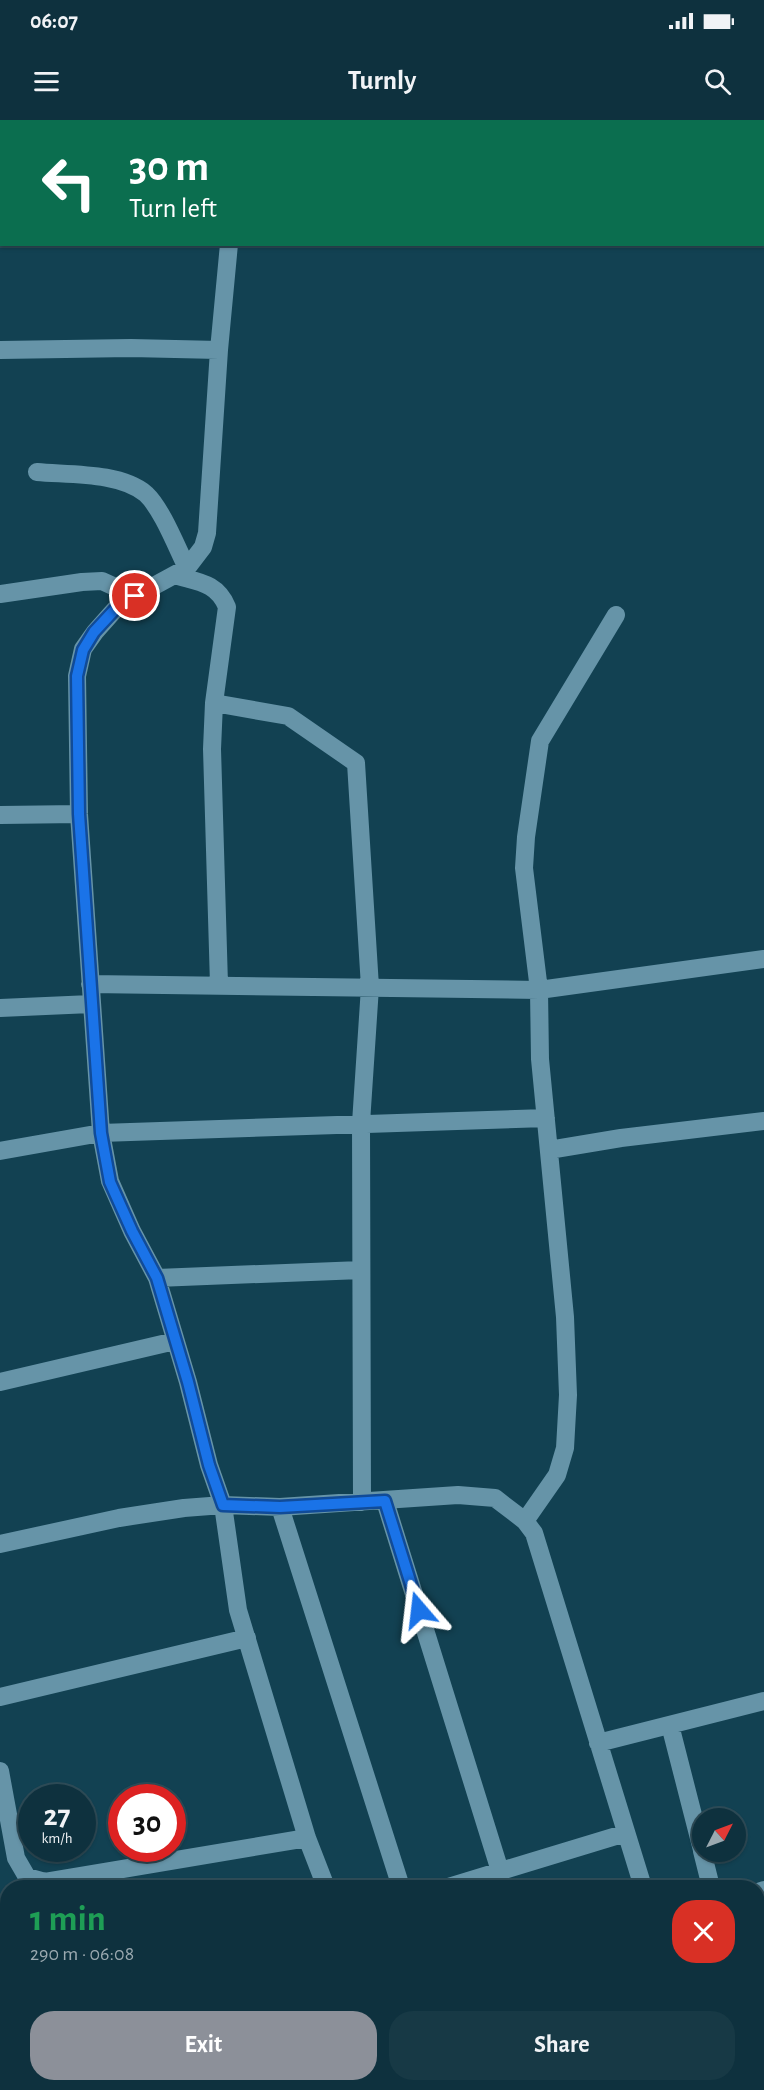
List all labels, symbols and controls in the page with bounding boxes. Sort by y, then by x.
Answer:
text: 06:07 [30,10,78,32]
icon: menu [30,65,63,98]
icon: search [701,65,734,98]
text: Turnly [348,67,416,94]
icon: left [30,144,108,222]
text: 30 m [129,146,209,188]
text: Turn left [129,195,217,222]
pin [109,570,160,621]
icon: arrive [118,579,151,612]
position arrow [387,1578,451,1642]
speed limit sign: 30 [108,1784,186,1862]
text: 27 [43,1801,71,1831]
north arrow [692,1808,746,1862]
map controls [692,1808,746,1862]
text: km/h [42,1831,72,1846]
button: close [672,1900,735,1963]
text: 1 min [30,1901,106,1937]
text: 290 m · 06:08 [30,1944,134,1964]
button: Exit [30,2011,377,2080]
button: Share [389,2011,735,2080]

